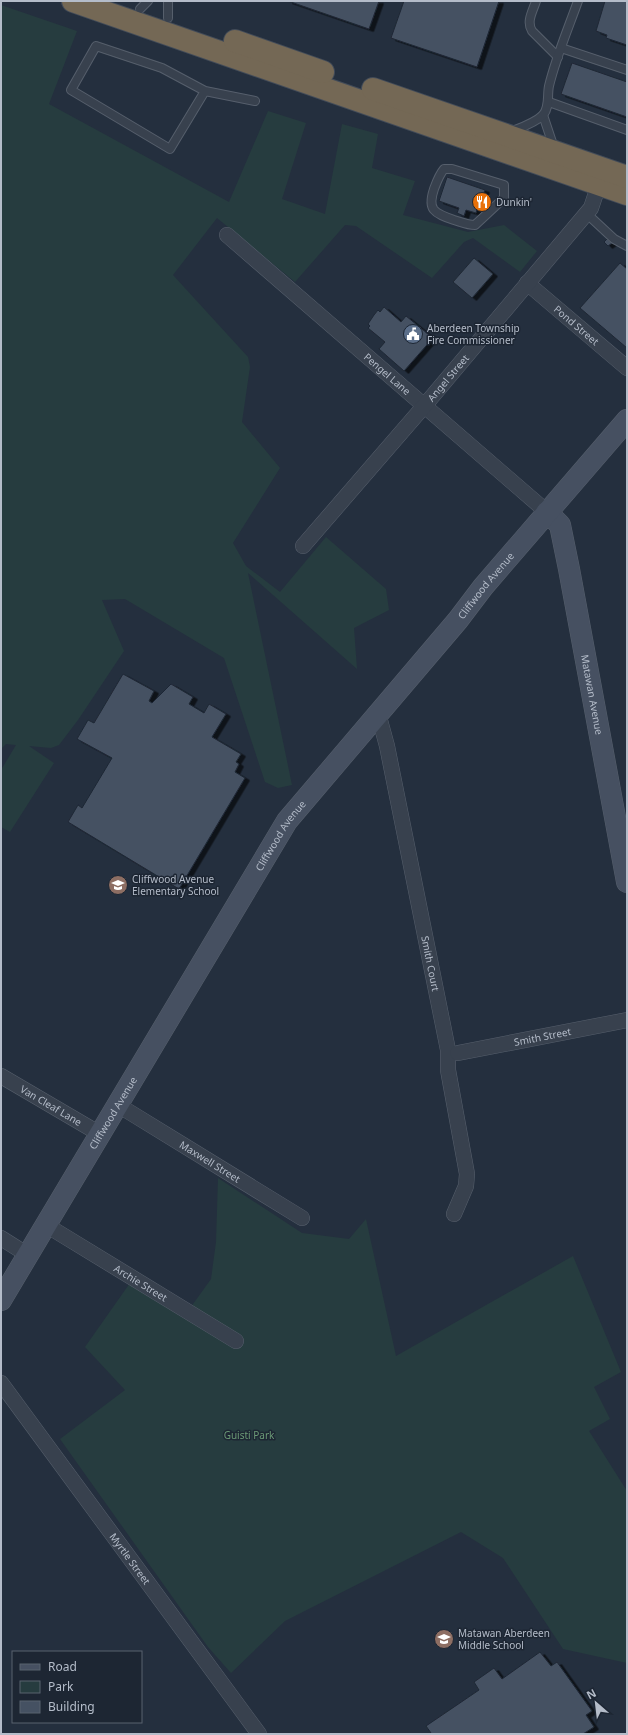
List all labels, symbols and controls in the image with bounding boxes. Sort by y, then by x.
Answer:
restaurant icon: Dunkin' [471,191,493,213]
place label: Dunkin' [496,195,532,209]
street label: Pond Street [551,302,602,348]
place label: Aberdeen Township Fire Commissioner [427,321,520,347]
public building icon: Aberdeen Township Fire Commissioner [402,323,424,345]
street label: Pengel Lane [361,350,414,398]
street label: Angel Street [424,351,472,404]
street label: Cliffwood Avenue [454,549,517,622]
street label: Matawan Avenue [578,653,607,736]
street label: Cliffwood Avenue [252,797,309,874]
place label: Cliffwood Avenue Elementary School [132,872,219,898]
school or university icon: Cliffwood Avenue Elementary School [107,874,129,896]
street label: Smith Court [418,935,443,993]
street label: Smith Street [513,1024,573,1049]
street label: Cliffwood Avenue [86,1074,140,1152]
street label: Van Cleaf Lane [18,1082,85,1129]
street label: Maxwell Street [177,1137,244,1186]
street label: Archie Street [111,1261,170,1305]
park label: Guisti Park [224,1428,275,1442]
street label: Myrtle Street [106,1530,154,1588]
place label: Matawan Aberdeen Middle School [458,1626,550,1652]
school or university icon: Matawan Aberdeen Middle School [433,1628,455,1650]
legend [12,1651,142,1723]
text: Road [48,1658,77,1675]
text: Park [48,1678,74,1695]
north arrow [576,1683,616,1723]
text: N [584,1685,599,1702]
text: Building [48,1698,95,1715]

